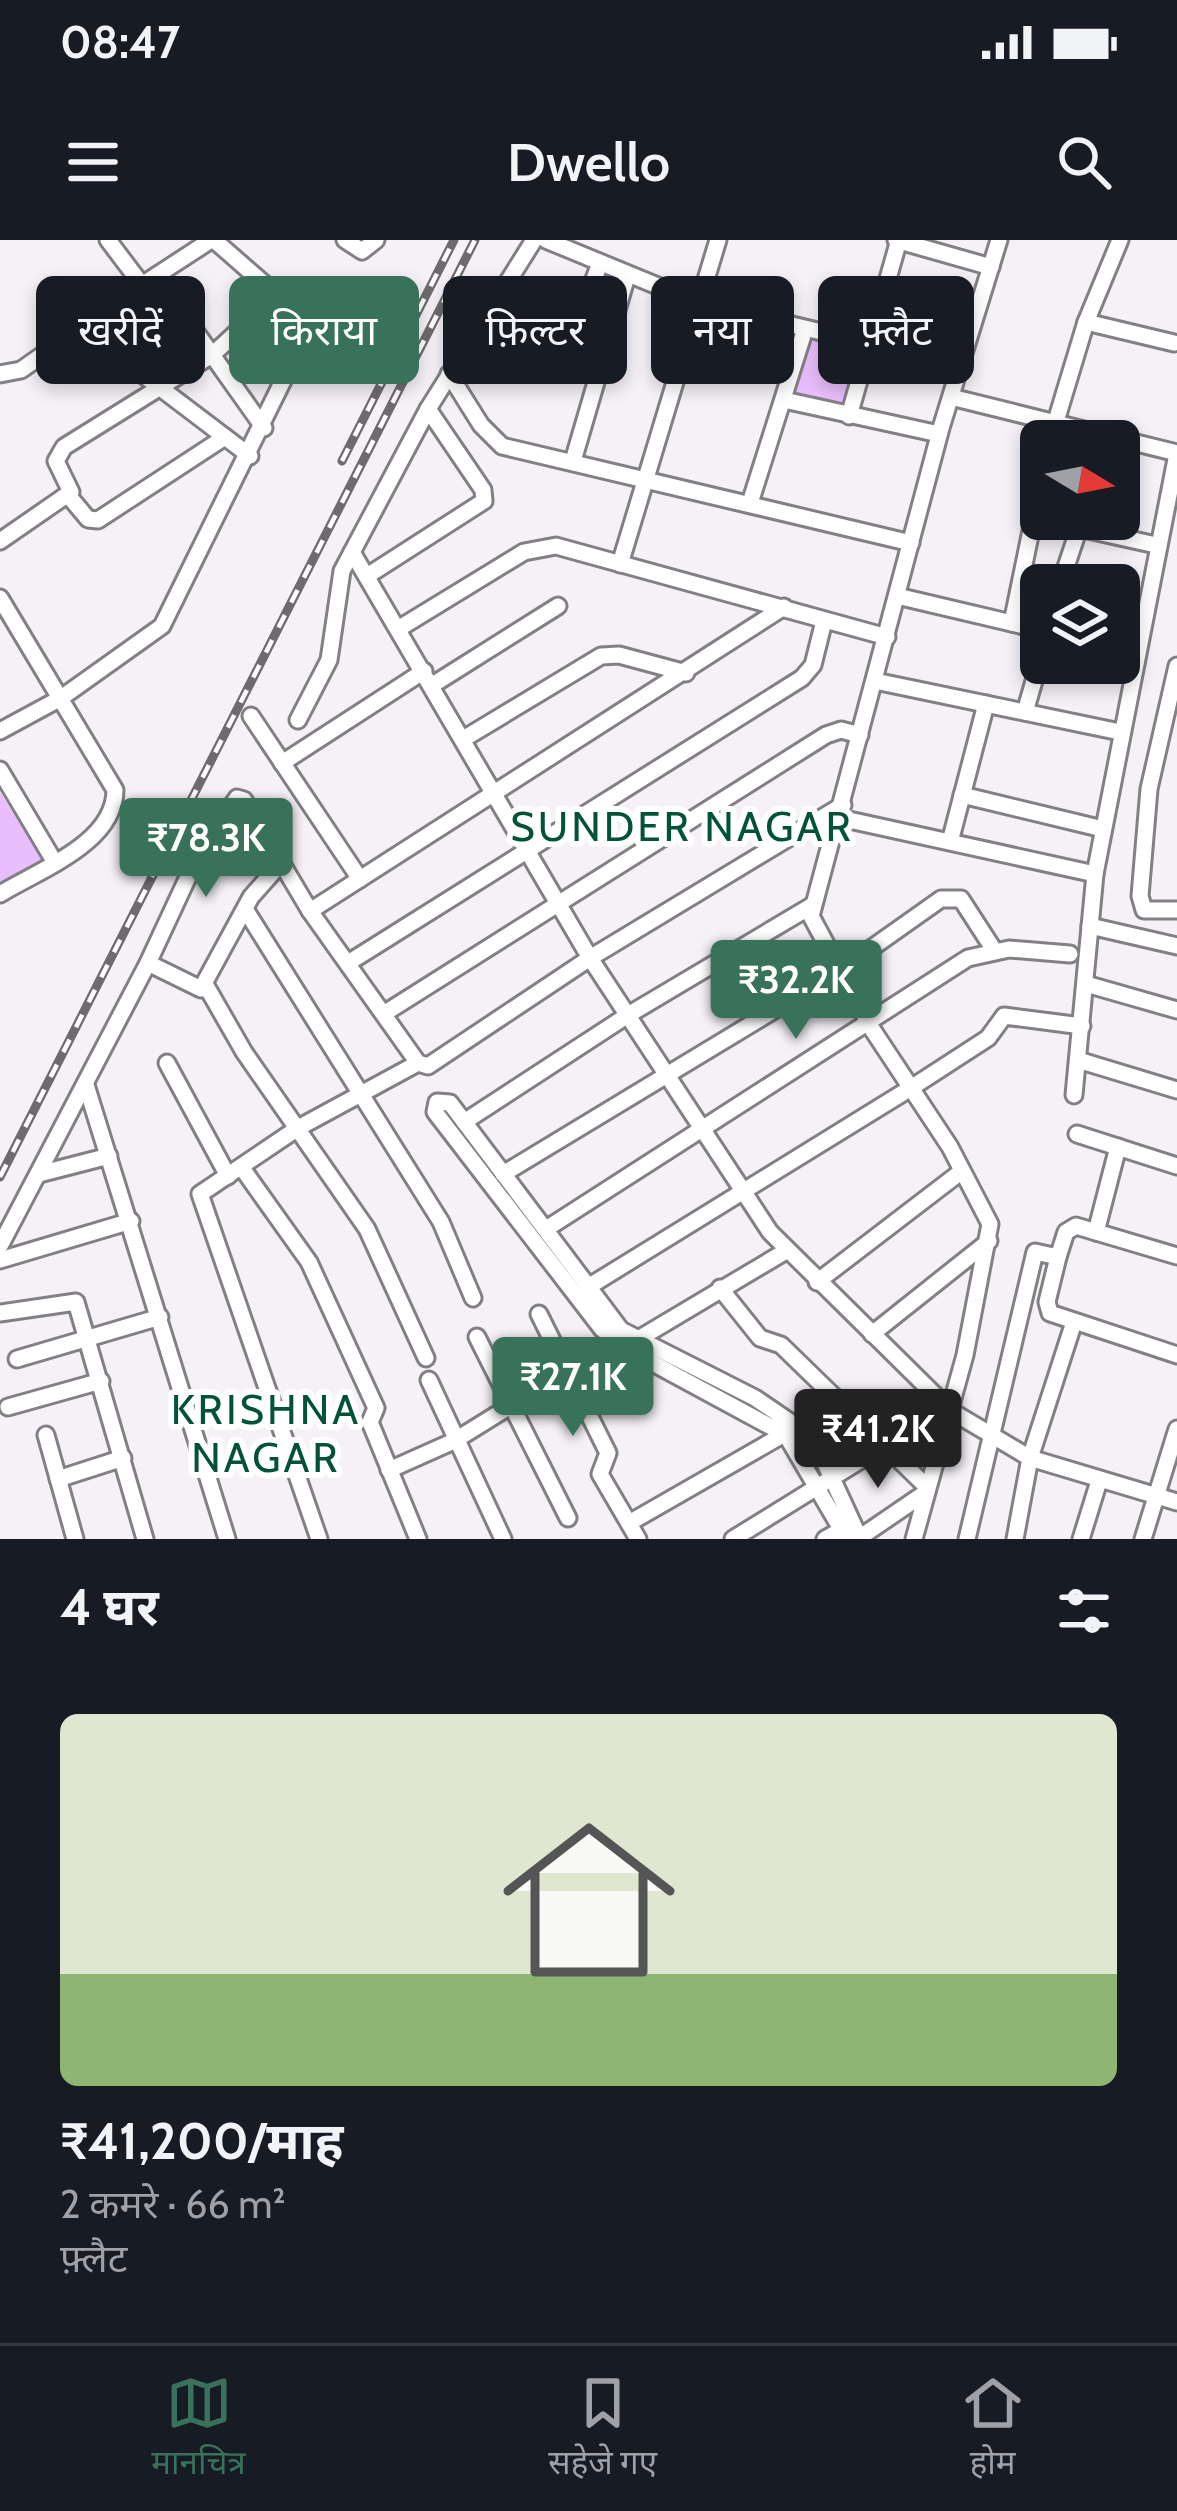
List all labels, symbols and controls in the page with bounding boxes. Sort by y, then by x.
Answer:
text: 08:47 [60,15,180,69]
icon: menu [60,129,126,195]
text: Dwello [507,129,670,195]
icon: search [1051,129,1117,195]
chip: खरीदें [36,276,205,384]
chip: किराया [229,276,419,384]
chip: फ़िल्टर [443,276,627,384]
chip: नया [651,276,794,384]
chip: फ़्लैट [818,276,974,384]
north arrow [1020,420,1140,540]
map controls [1020,420,1140,684]
button: layers [1020,564,1140,684]
pin: ₹78.3K [108,798,304,900]
district label: SUNDER NAGAR [510,800,854,852]
text: ₹78.3K [147,813,265,861]
pin: ₹32.2K [698,940,894,1042]
text: ₹32.2K [738,955,854,1003]
pin: ₹27.1K [475,1337,671,1439]
text: ₹27.1K [519,1352,627,1400]
district label: KRISHNA NAGAR [171,1383,361,1483]
pin: ₹41.2K [780,1389,976,1491]
text: ₹41.2K [821,1404,935,1452]
text: 4 घर [60,1576,159,1638]
icon: filters [1051,1578,1117,1644]
icon: home [481,1792,697,2008]
text: ₹41,200/माह [60,2110,343,2172]
text: 2 कमरे · 66 m² [60,2180,286,2228]
text: फ़्लैट [60,2234,127,2282]
tab: मानचित्र [151,2370,246,2487]
tab: सहेजे गए [548,2370,657,2487]
tab: होम [960,2370,1026,2487]

